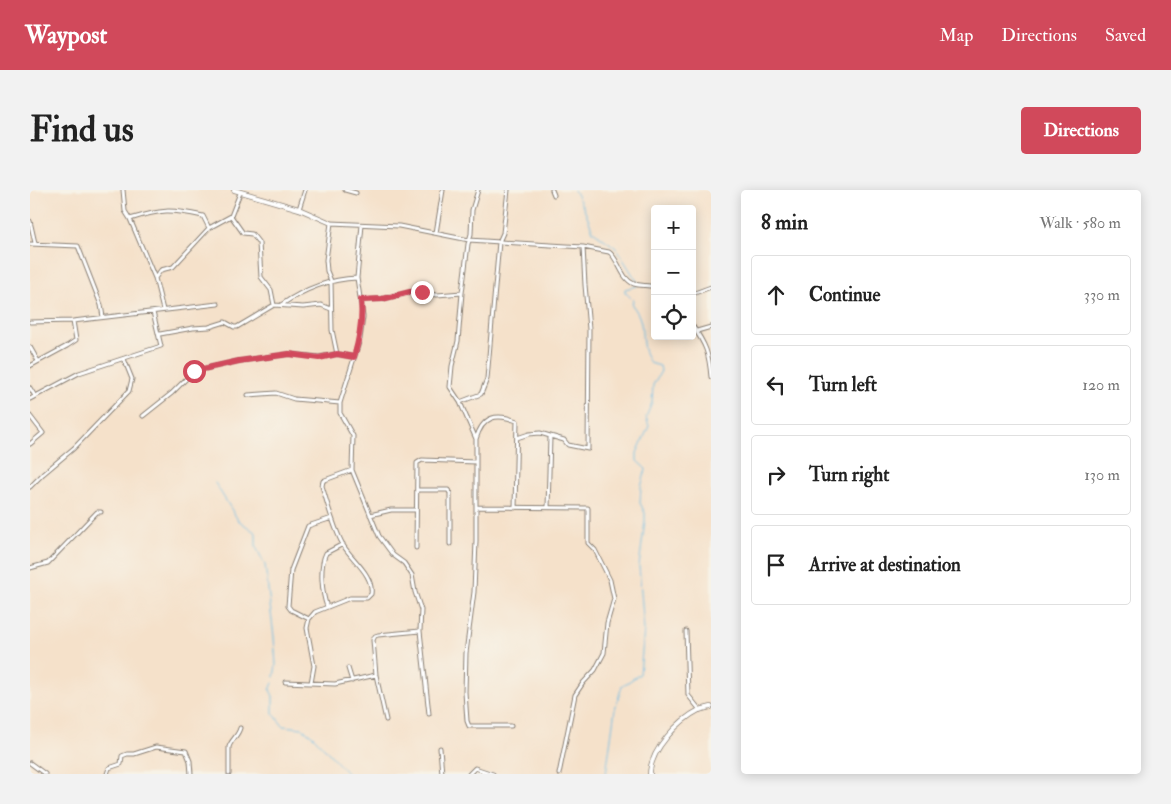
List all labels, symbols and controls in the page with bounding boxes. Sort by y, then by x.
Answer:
text: Waypost [25,20,107,51]
text: Map [940,24,973,47]
text: Directions [1001,24,1077,47]
text: Saved [1105,24,1146,47]
button: Directions [1021,107,1141,154]
text: Find us [30,108,134,152]
map controls [651,205,696,340]
button: + [651,205,696,250]
text: 8 min [761,209,808,236]
text: Walk · 580 m [1039,213,1121,233]
button: − [651,250,696,295]
route end [411,281,434,304]
icon: ahead [762,281,790,309]
text: Continue [809,283,880,307]
text: 330 m [1084,285,1120,305]
button: locate [651,295,696,340]
route start [183,360,206,383]
icon: left [762,371,790,399]
text: Turn left [809,373,877,397]
text: 120 m [1082,375,1120,395]
icon: right [762,461,790,489]
text: Turn right [809,463,889,487]
text: 130 m [1084,465,1120,485]
icon: arrive [762,551,790,579]
text: Arrive at destination [809,553,961,577]

